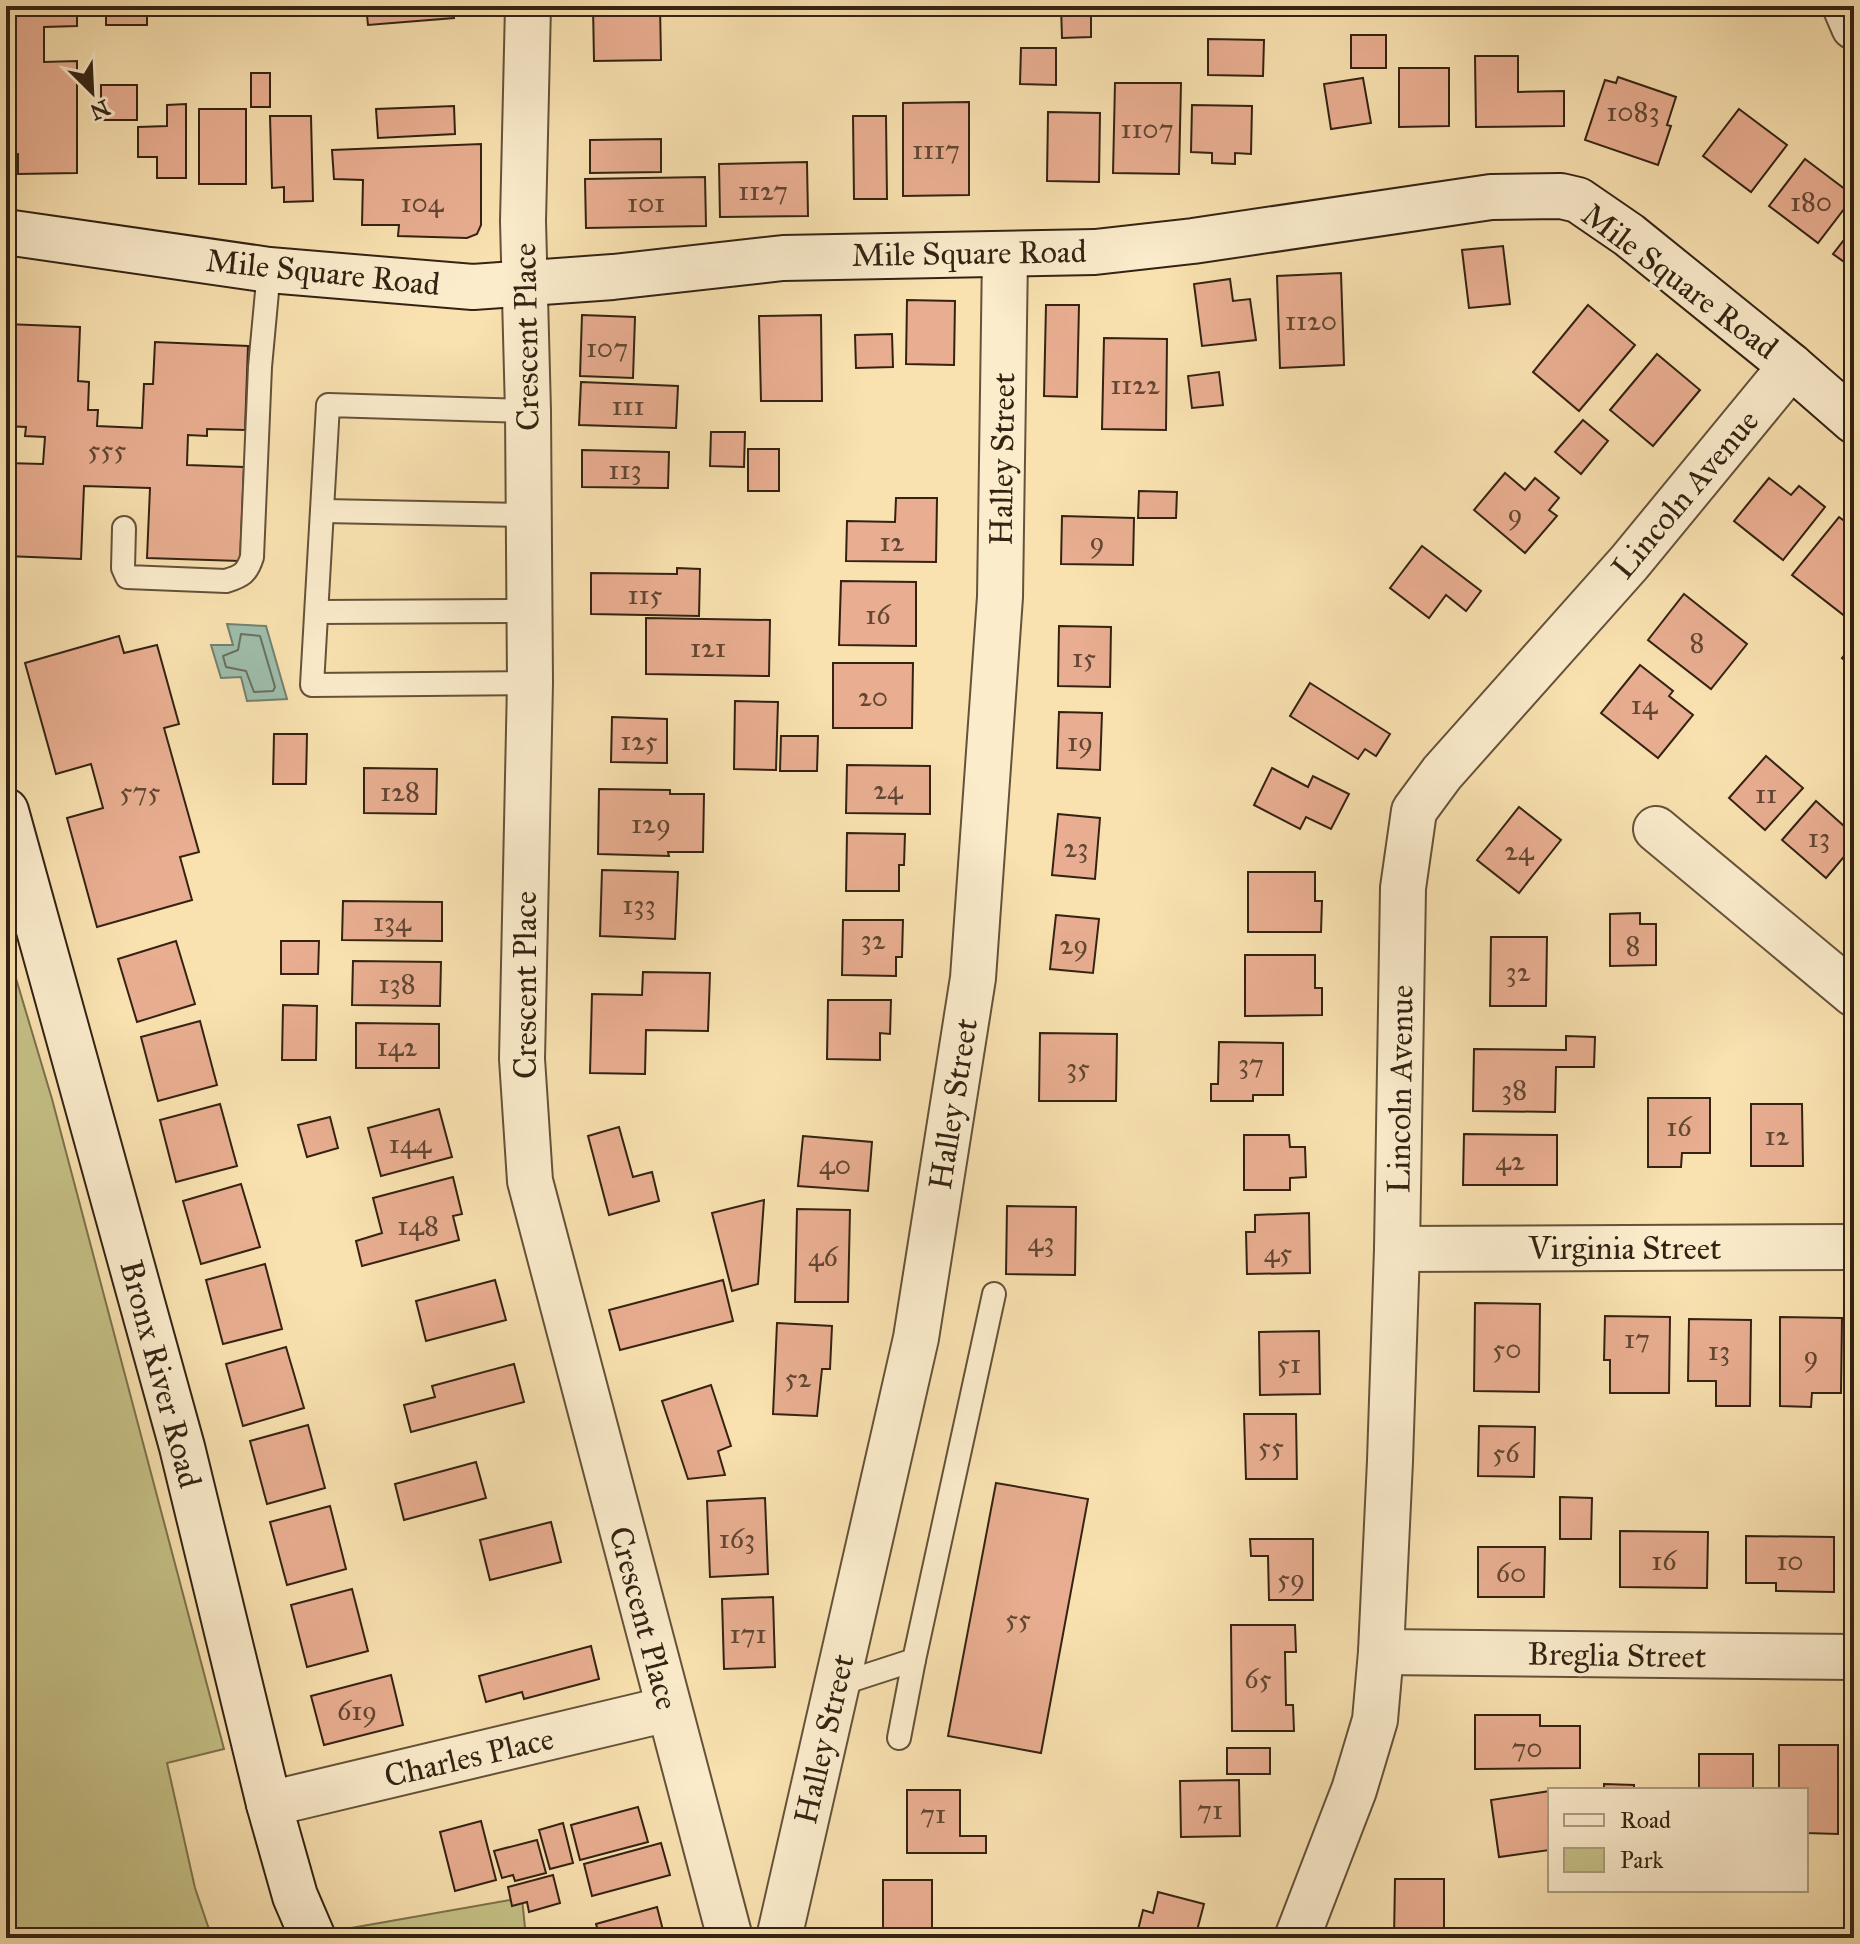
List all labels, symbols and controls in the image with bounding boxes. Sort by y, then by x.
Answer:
north arrow [52,52,132,132]
text: N [86,94,114,126]
house number: 1083 [1606,94,1660,129]
house number: 1107 [1120,111,1174,146]
house number: 1117 [912,132,960,167]
house number: 1127 [738,173,788,208]
house number: 180 [1790,184,1832,219]
house number: 104 [401,185,445,220]
house number: 101 [627,185,665,220]
street label: Mile Square Road [1574,195,1785,368]
street label: Mile Square Road [851,232,1087,275]
street label: Mile Square Road [204,241,442,304]
street label: Crescent Place [505,243,548,431]
house number: 1120 [1285,303,1337,338]
house number: 107 [586,330,628,365]
house number: 1122 [1110,367,1160,402]
street label: Halley Street [981,372,1024,546]
house number: 111 [611,388,645,423]
street label: Lincoln Avenue [1603,402,1767,587]
house number: 555 [87,432,127,467]
house number: 113 [608,452,642,487]
house number: 9 [1507,496,1523,531]
house number: 12 [880,524,905,559]
house number: 9 [1089,524,1105,559]
house number: 115 [628,577,662,612]
house number: 16 [865,597,892,632]
house number: 8 [1690,625,1704,660]
house number: 121 [690,630,726,665]
house number: 15 [1072,640,1096,675]
house number: 20 [858,679,888,714]
house number: 14 [1631,687,1659,722]
house number: 125 [620,723,658,758]
house number: 19 [1067,724,1093,759]
house number: 24 [873,772,904,807]
house number: 575 [120,774,160,809]
house number: 128 [380,774,420,809]
house number: 11 [1755,776,1777,811]
house number: 129 [631,806,671,841]
house number: 13 [1808,820,1830,855]
house number: 23 [1063,830,1089,865]
house number: 24 [1504,833,1535,868]
house number: 133 [622,887,656,922]
street label: Crescent Place [506,891,545,1079]
house number: 134 [373,904,412,939]
house number: 32 [860,922,886,957]
house number: 29 [1060,927,1088,962]
house number: 8 [1626,928,1640,963]
house number: 32 [1505,954,1531,989]
house number: 138 [378,966,416,1001]
street label: Lincoln Avenue [1379,984,1422,1194]
street label: Halley Street [921,1016,986,1193]
house number: 142 [377,1029,417,1064]
house number: 37 [1238,1046,1264,1081]
house number: 35 [1066,1050,1090,1085]
house number: 38 [1501,1072,1527,1107]
house number: 16 [1666,1109,1693,1144]
house number: 12 [1765,1118,1790,1153]
house number: 144 [389,1126,433,1161]
house number: 42 [1495,1143,1525,1178]
house number: 40 [819,1147,851,1182]
house number: 148 [397,1208,439,1243]
house number: 43 [1028,1224,1054,1259]
street label: Virginia Street [1528,1229,1721,1268]
house number: 45 [1264,1235,1292,1270]
house number: 46 [808,1239,840,1274]
street label: Bronx River Road [111,1256,210,1492]
house number: 17 [1624,1321,1650,1356]
house number: 50 [1492,1331,1522,1366]
house number: 13 [1708,1333,1730,1368]
house number: 9 [1803,1338,1819,1373]
house number: 51 [1277,1346,1301,1381]
house number: 52 [785,1360,812,1395]
house number: 55 [1258,1429,1284,1464]
house number: 56 [1492,1435,1521,1470]
house number: 163 [719,1521,755,1556]
street label: Crescent Place [600,1522,687,1714]
house number: 16 [1651,1543,1678,1578]
house number: 10 [1776,1543,1804,1578]
house number: 60 [1496,1555,1526,1590]
house number: 59 [1277,1561,1305,1596]
house number: 55 [1005,1601,1031,1636]
house number: 171 [729,1616,767,1651]
street label: Breglia Street [1527,1634,1707,1677]
street label: Halley Street [786,1650,863,1828]
house number: 65 [1244,1661,1272,1696]
house number: 619 [337,1693,377,1728]
street label: Charles Place [381,1719,558,1796]
house number: 70 [1511,1730,1543,1765]
legend [1548,1788,1808,1892]
house number: 71 [1197,1792,1223,1827]
house number: 71 [920,1796,946,1831]
text: Road [1620,1805,1671,1835]
text: Park [1620,1845,1664,1875]

